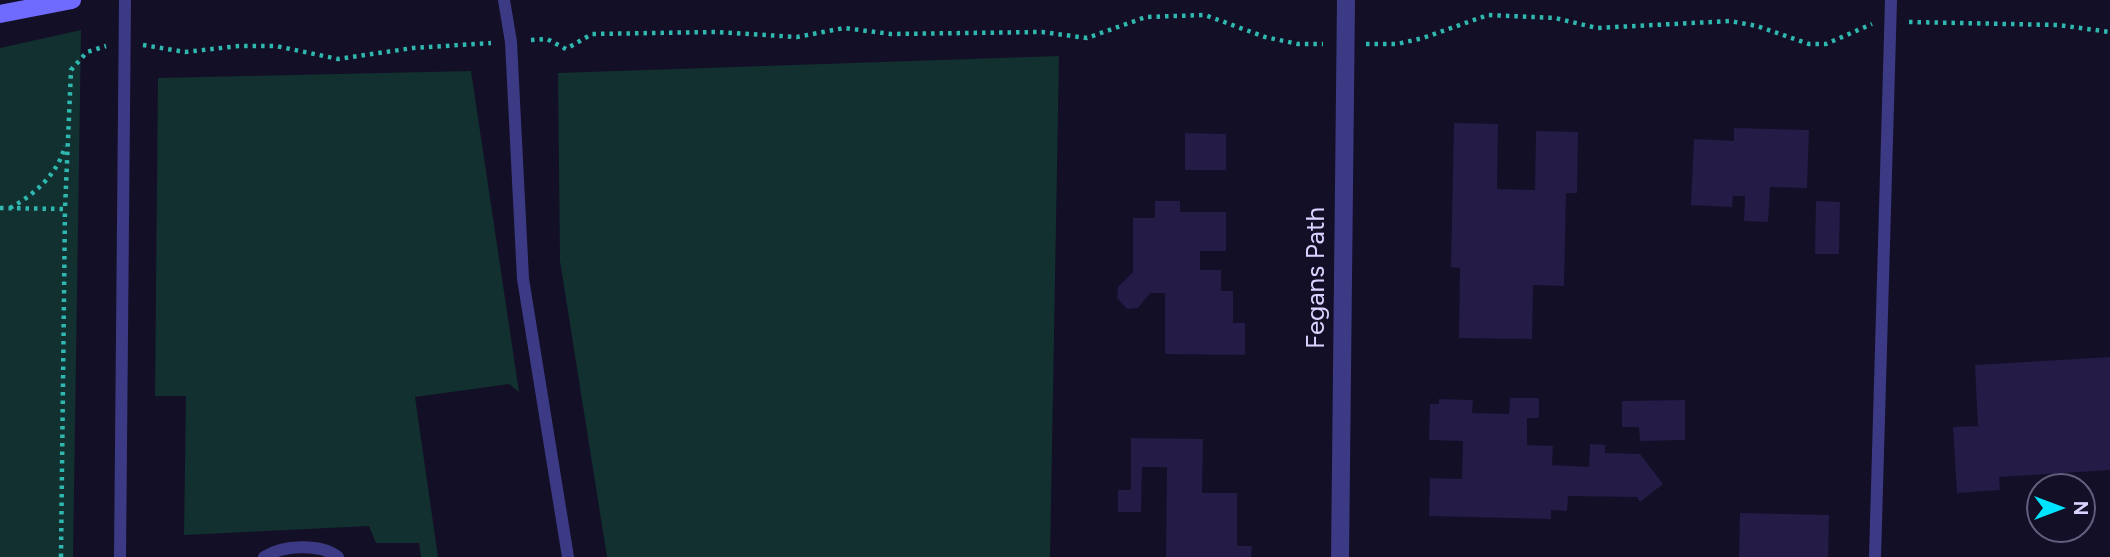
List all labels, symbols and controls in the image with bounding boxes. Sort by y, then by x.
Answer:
street label: Fegans Path [1300,207,1332,349]
north arrow [2026,473,2096,543]
text: N [2069,501,2092,515]

